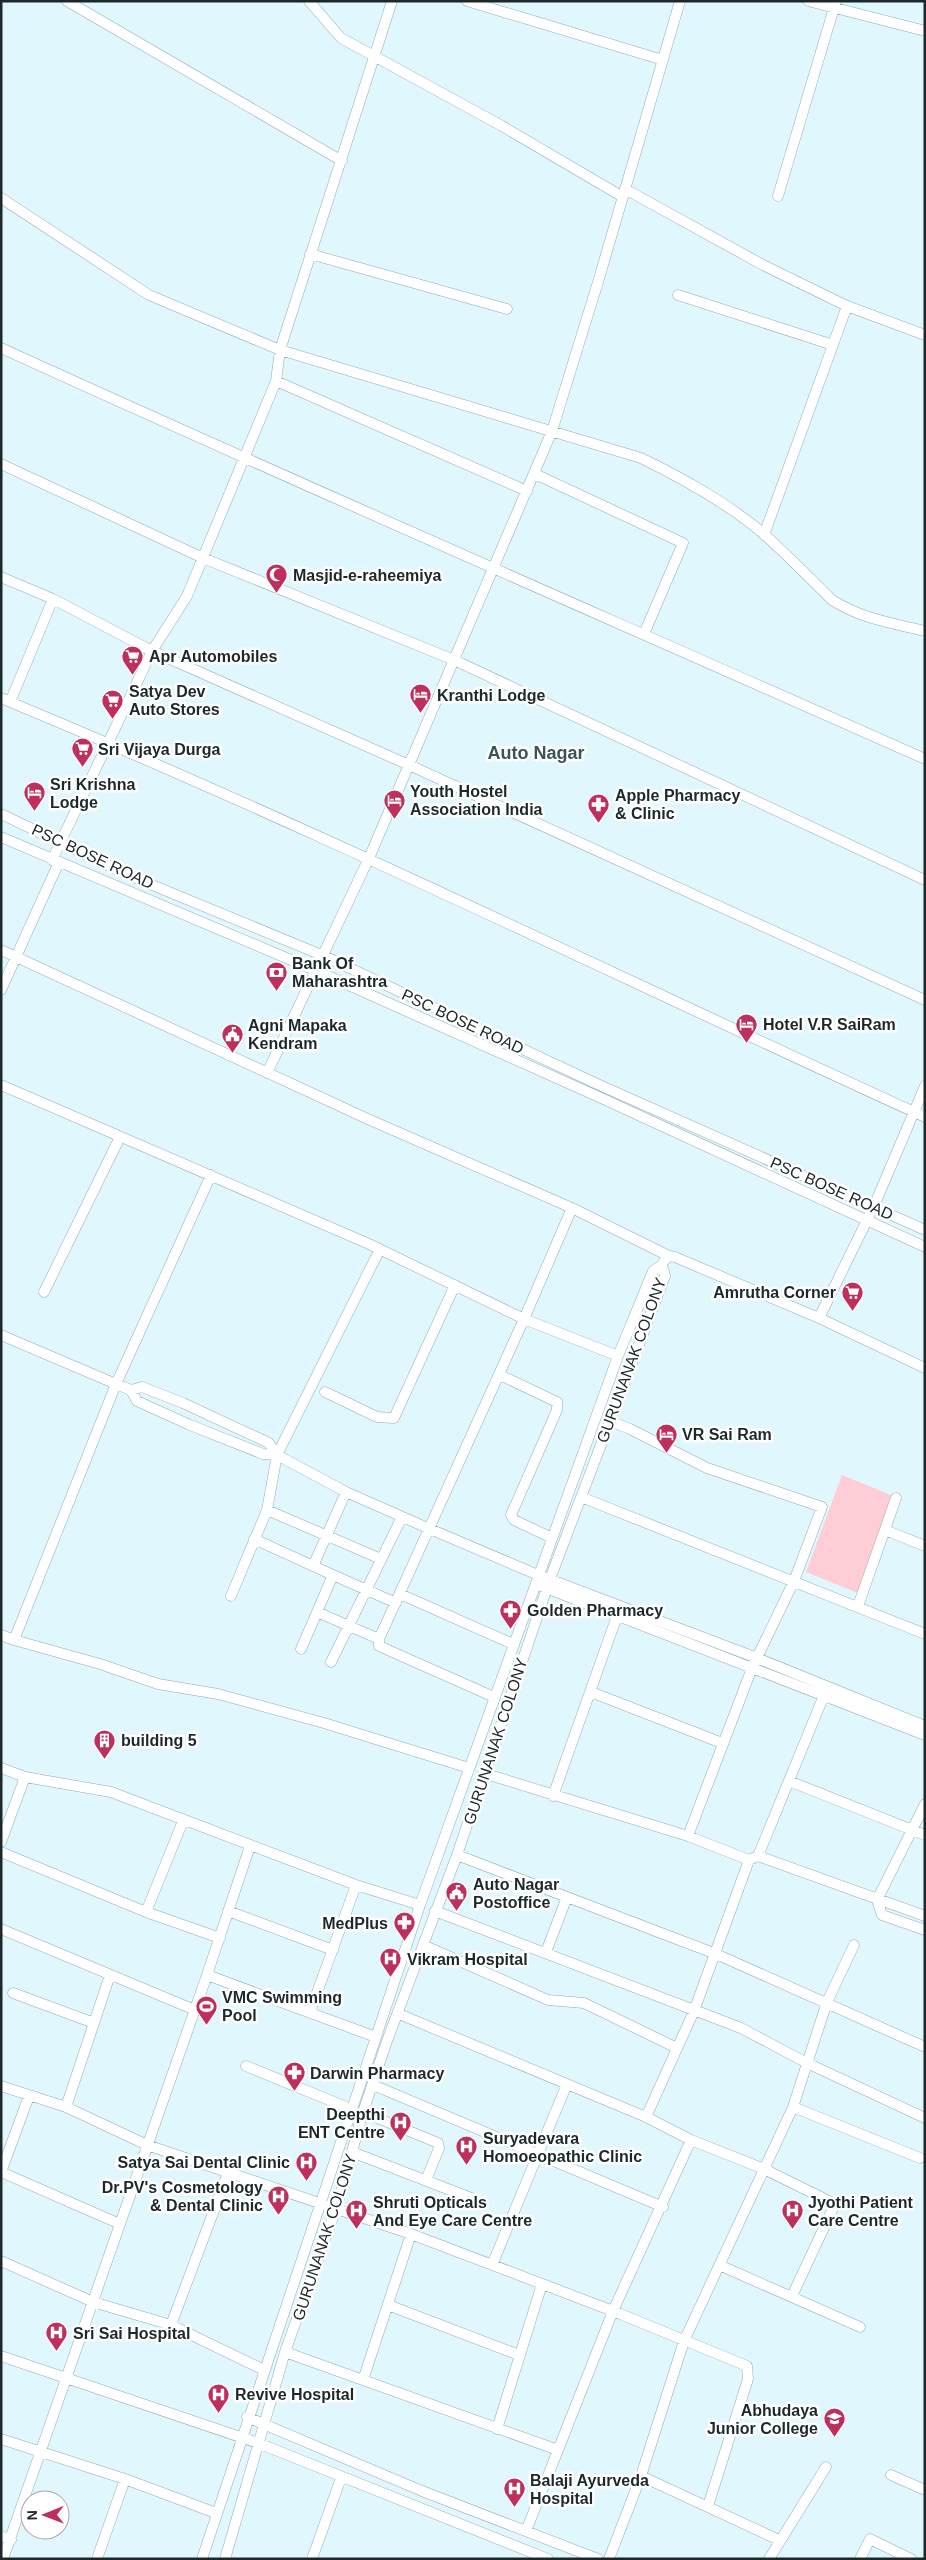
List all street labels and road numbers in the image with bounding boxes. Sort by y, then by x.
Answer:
street label: PSC BOSE ROAD [29,821,156,892]
street label: PSC BOSE ROAD [399,986,526,1057]
street label: PSC BOSE ROAD [768,1154,896,1223]
street label: GURUNANAK COLONY [594,1275,669,1445]
street label: GURUNANAK COLONY [460,1655,531,1827]
street label: GURUNANAK COLONY [289,2151,360,2323]

